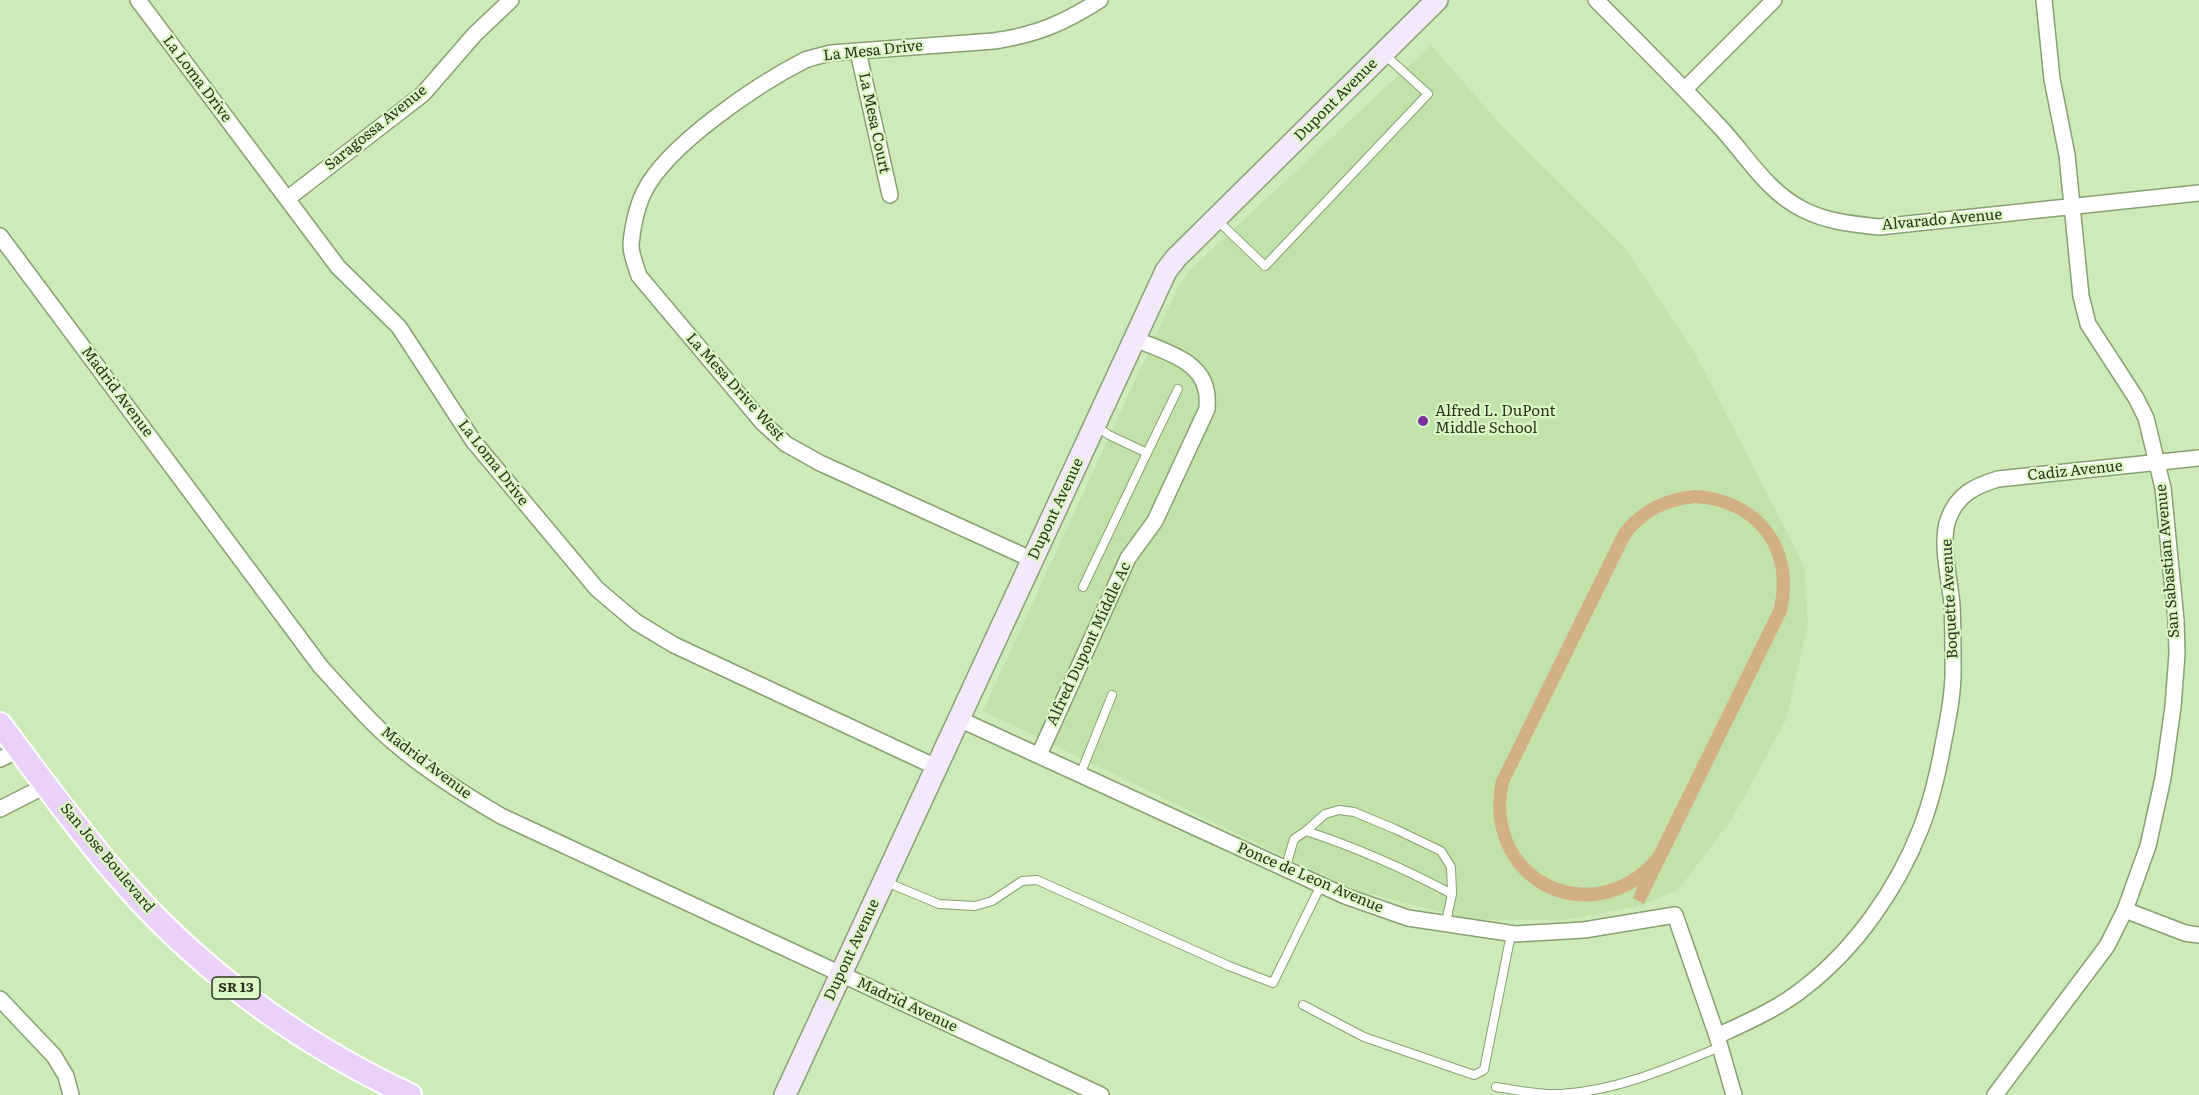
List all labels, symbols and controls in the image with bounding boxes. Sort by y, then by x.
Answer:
street label: La Loma Drive [159,32,235,126]
street label: La Mesa Drive [822,37,924,65]
street label: Dupont Avenue [1291,55,1381,145]
street label: La Mesa Court [855,71,893,175]
street label: Saragossa Avenue [321,81,431,175]
street label: Alvarado Avenue [1881,206,2003,234]
street label: La Mesa Drive West [682,330,788,444]
street label: Madrid Avenue [77,343,157,441]
place label: Alfred L. DuPont Middle School [1435,403,1556,438]
marker: Alfred L. DuPont Middle School [1416,414,1430,428]
street label: La Loma Drive [454,417,532,509]
street label: Dupont Avenue [1025,455,1087,563]
street label: Cadiz Avenue [2027,457,2123,485]
street label: San Sabastian Avenue [2152,483,2184,639]
street label: Boquette Avenue [1938,539,1962,659]
street label: Alfred Dupont Middle Ac [1043,559,1135,729]
street label: Madrid Avenue [377,723,475,803]
street label: San Jose Boulevard [56,800,158,916]
street label: Ponce de Leon Avenue [1234,839,1386,917]
street label: Dupont Avenue [821,896,883,1004]
street label: Madrid Avenue [854,974,960,1036]
road number: SR 13 [212,977,260,999]

